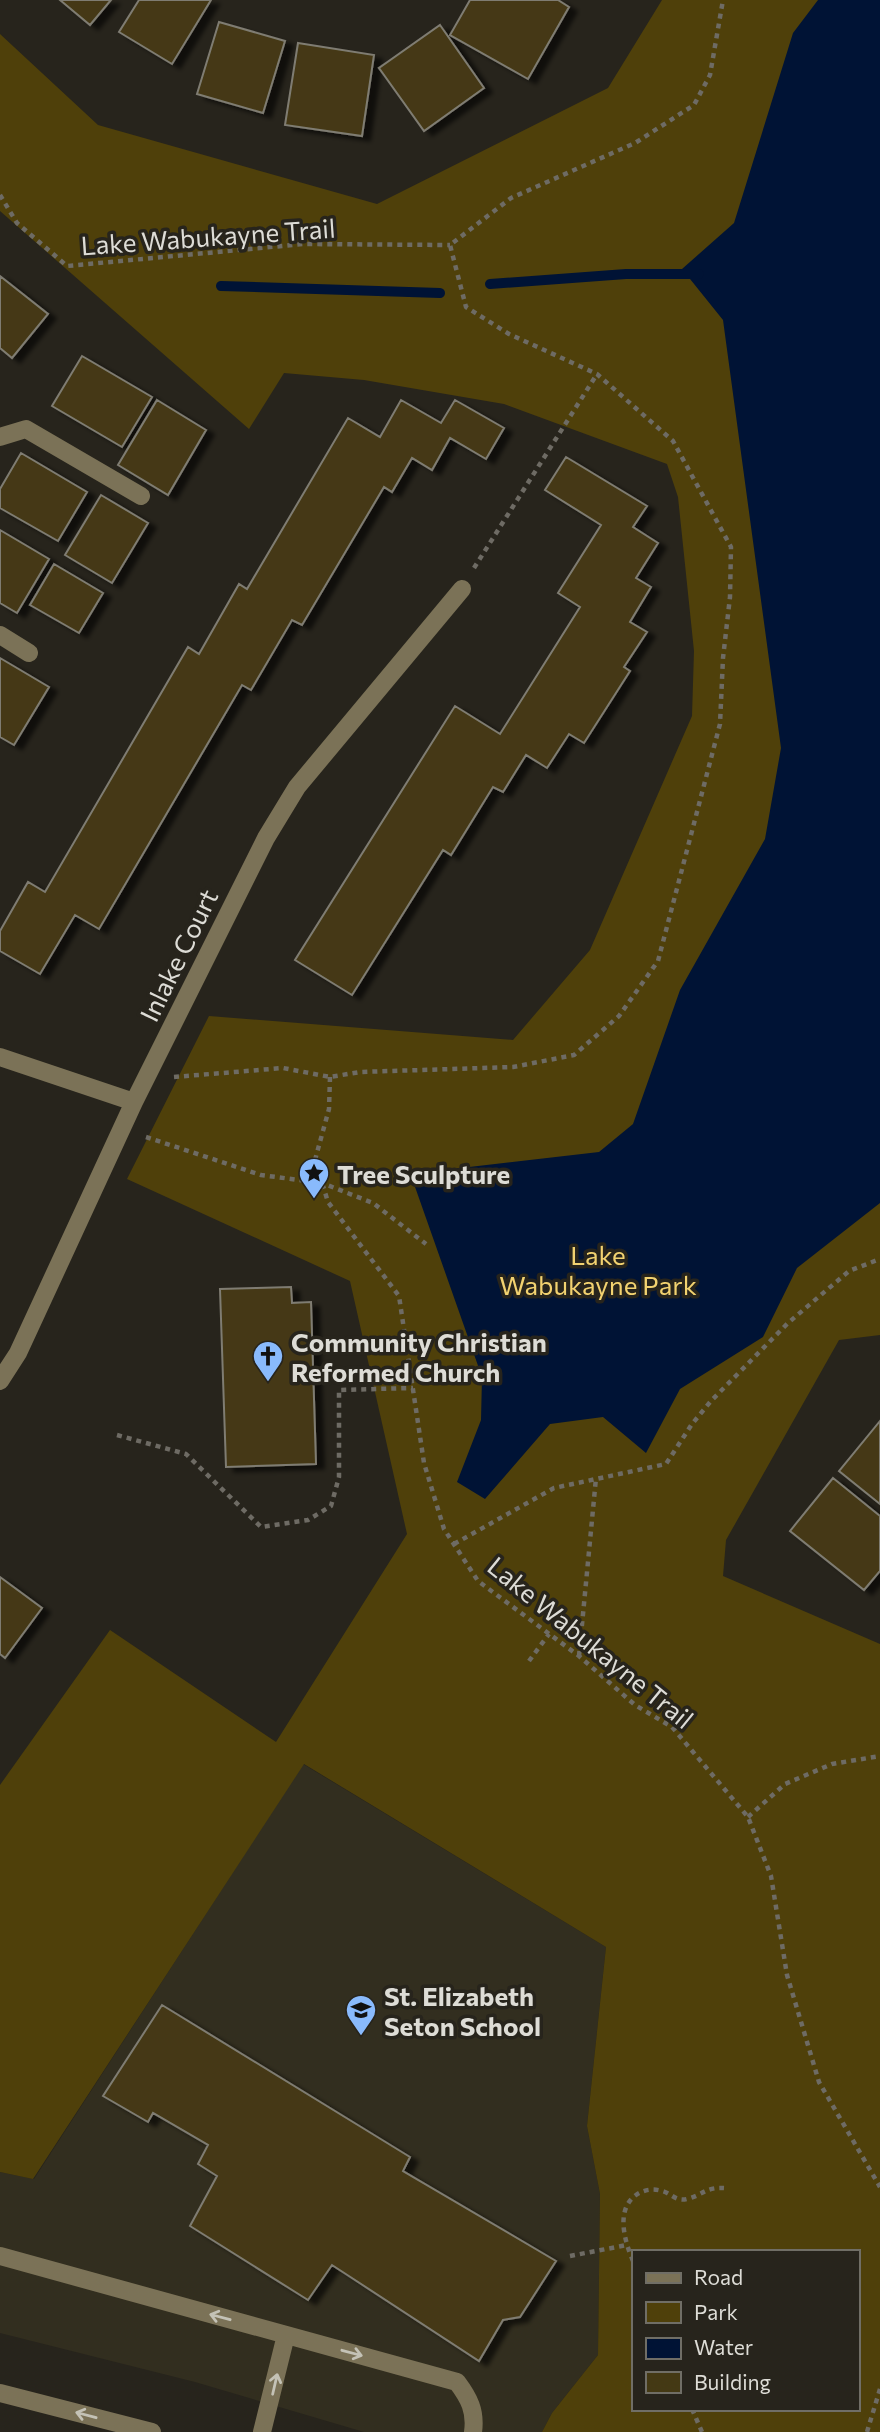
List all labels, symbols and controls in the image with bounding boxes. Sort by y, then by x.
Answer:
street label: Lake Wabukayne Trail [80,212,336,260]
street label: Inlake Court [133,884,223,1026]
place icon: Tree Sculpture [297,1156,331,1200]
place label: Tree Sculpture [337,1158,510,1189]
park label: Lake Wabukayne Park [499,1239,697,1300]
place label: Community Christian Reformed Church [291,1326,547,1387]
church icon: Community Christian Reformed Church [251,1339,285,1383]
street label: Lake Wabukayne Trail [482,1550,700,1734]
place label: St. Elizabeth Seton School [384,1980,541,2041]
school or university icon: St. Elizabeth Seton School [344,1993,378,2037]
legend [632,2250,859,2411]
text: Road [694,2264,743,2289]
text: Park [694,2299,738,2324]
one-way arrow [210,2309,232,2322]
text: Water [694,2334,753,2359]
one-way arrow [340,2347,363,2360]
text: Building [694,2369,771,2394]
one-way arrow [269,2373,282,2396]
one-way arrow [75,2408,98,2421]

